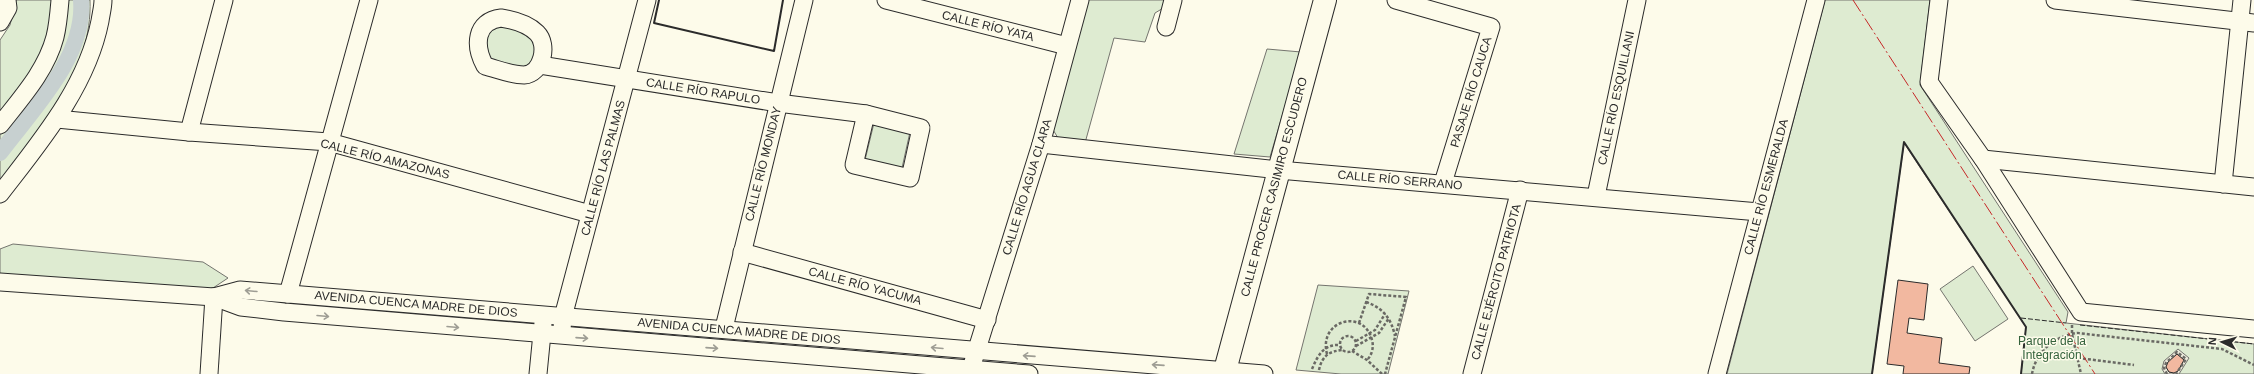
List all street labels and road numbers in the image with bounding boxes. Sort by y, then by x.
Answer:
street label: CALLE RÍO YATA [940,7,1036,44]
street label: CALLE RÍO ESQUILLANI [1594,29,1637,166]
street label: PASAJE RÍO CAUCA [1447,35,1495,149]
street label: CALLE RÍO RAPULO [645,74,761,107]
street label: CALLE PROCER CASIMIRO ESCUDERO [1238,76,1310,298]
street label: CALLE RÍO LAS PALMAS [577,98,628,237]
street label: CALLE RÍO MONDAY [741,105,784,223]
street label: CALLE RÍO AGUA CLARA [999,117,1054,257]
street label: CALLE RÍO ESMERALDA [1740,117,1791,256]
street label: CALLE RÍO AMAZONAS [319,135,451,182]
street label: CALLE RÍO SERRANO [1337,167,1463,192]
street label: CALLE EJÉRCITO PATRIOTA [1467,202,1524,362]
street label: CALLE RÍO YACUMA [807,263,923,308]
street label: AVENIDA CUENCA MADRE DE DIOS [314,288,518,320]
street label: AVENIDA CUENCA MADRE DE DIOS [637,315,841,347]

